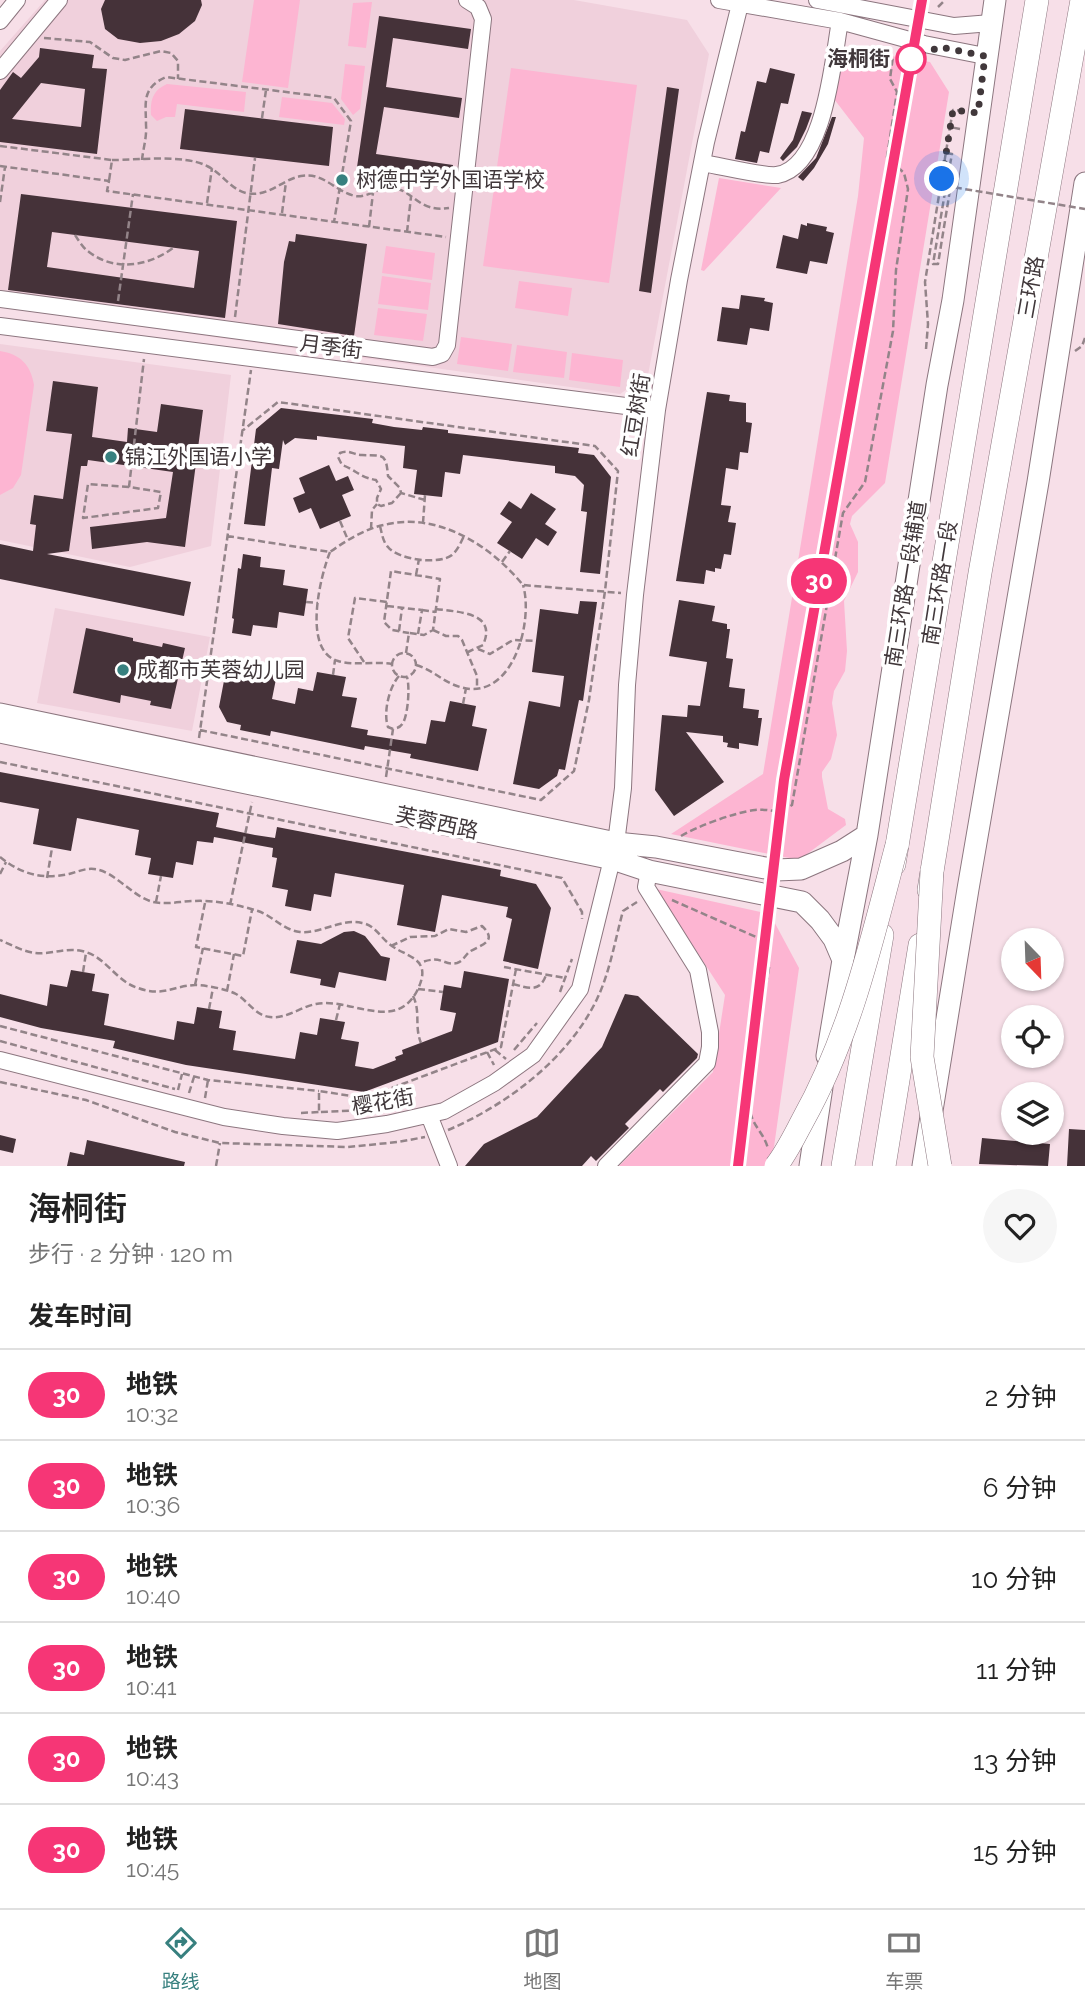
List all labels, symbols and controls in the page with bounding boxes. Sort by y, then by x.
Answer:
marker: 海桐街 [896,44,926,74]
place label: 海桐街 [827,46,890,71]
your location [924,161,959,196]
place label: 树德中学外国语学校 [356,167,545,192]
marker: 树德中学外国语学校 [334,172,350,188]
street label: 三环路 [1013,254,1048,320]
street label: 月季街 [298,330,364,363]
street label: 红豆树街 [617,371,654,458]
place label: 锦江外国语小学 [125,444,272,469]
marker: 锦江外国语小学 [103,449,119,465]
street label: 南三环路一段辅道 [880,499,931,669]
street label: 南三环路一段 [917,519,962,647]
line badge: 30 [788,558,850,604]
text: 30 [805,566,833,595]
place label: 成都市芙蓉幼儿园 [137,657,305,682]
marker: 成都市芙蓉幼儿园 [115,662,131,678]
street label: 芙蓉西路 [393,802,481,843]
north arrow [1001,928,1064,990]
map controls [1001,928,1064,1145]
button: locate [1001,1005,1064,1068]
button: layers [1001,1082,1064,1145]
street label: 樱花街 [350,1084,416,1119]
text: 海桐街 [28,1189,127,1228]
button: heart [983,1189,1057,1263]
text: 步行 · 2 分钟 · 120 m [28,1240,233,1267]
text: 发车时间 [28,1301,132,1331]
text: 地铁 [126,1369,178,1399]
text: 30 [52,1380,81,1409]
text: 2 分钟 [985,1382,1057,1412]
text: 10:32 [126,1400,179,1427]
text: 地铁 [126,1460,178,1490]
text: 30 [52,1471,81,1500]
text: 6 分钟 [983,1473,1057,1503]
text: 10:36 [126,1491,180,1518]
text: 地铁 [126,1551,178,1581]
text: 30 [52,1562,81,1591]
text: 10 分钟 [971,1564,1057,1594]
text: 10:40 [126,1582,181,1609]
text: 地铁 [126,1642,178,1672]
text: 30 [52,1653,81,1682]
text: 11 分钟 [976,1655,1057,1685]
text: 10:41 [126,1673,177,1700]
text: 地铁 [126,1733,178,1763]
text: 30 [52,1744,81,1773]
text: 13 分钟 [973,1746,1057,1776]
text: 10:43 [126,1764,179,1791]
text: 地铁 [126,1824,178,1854]
text: 30 [52,1835,81,1864]
text: 15 分钟 [973,1837,1057,1867]
text: 10:45 [126,1855,179,1882]
tab: 路线 [162,1924,200,1993]
tab: 地图 [523,1924,561,1993]
tab: 车票 [885,1924,923,1993]

